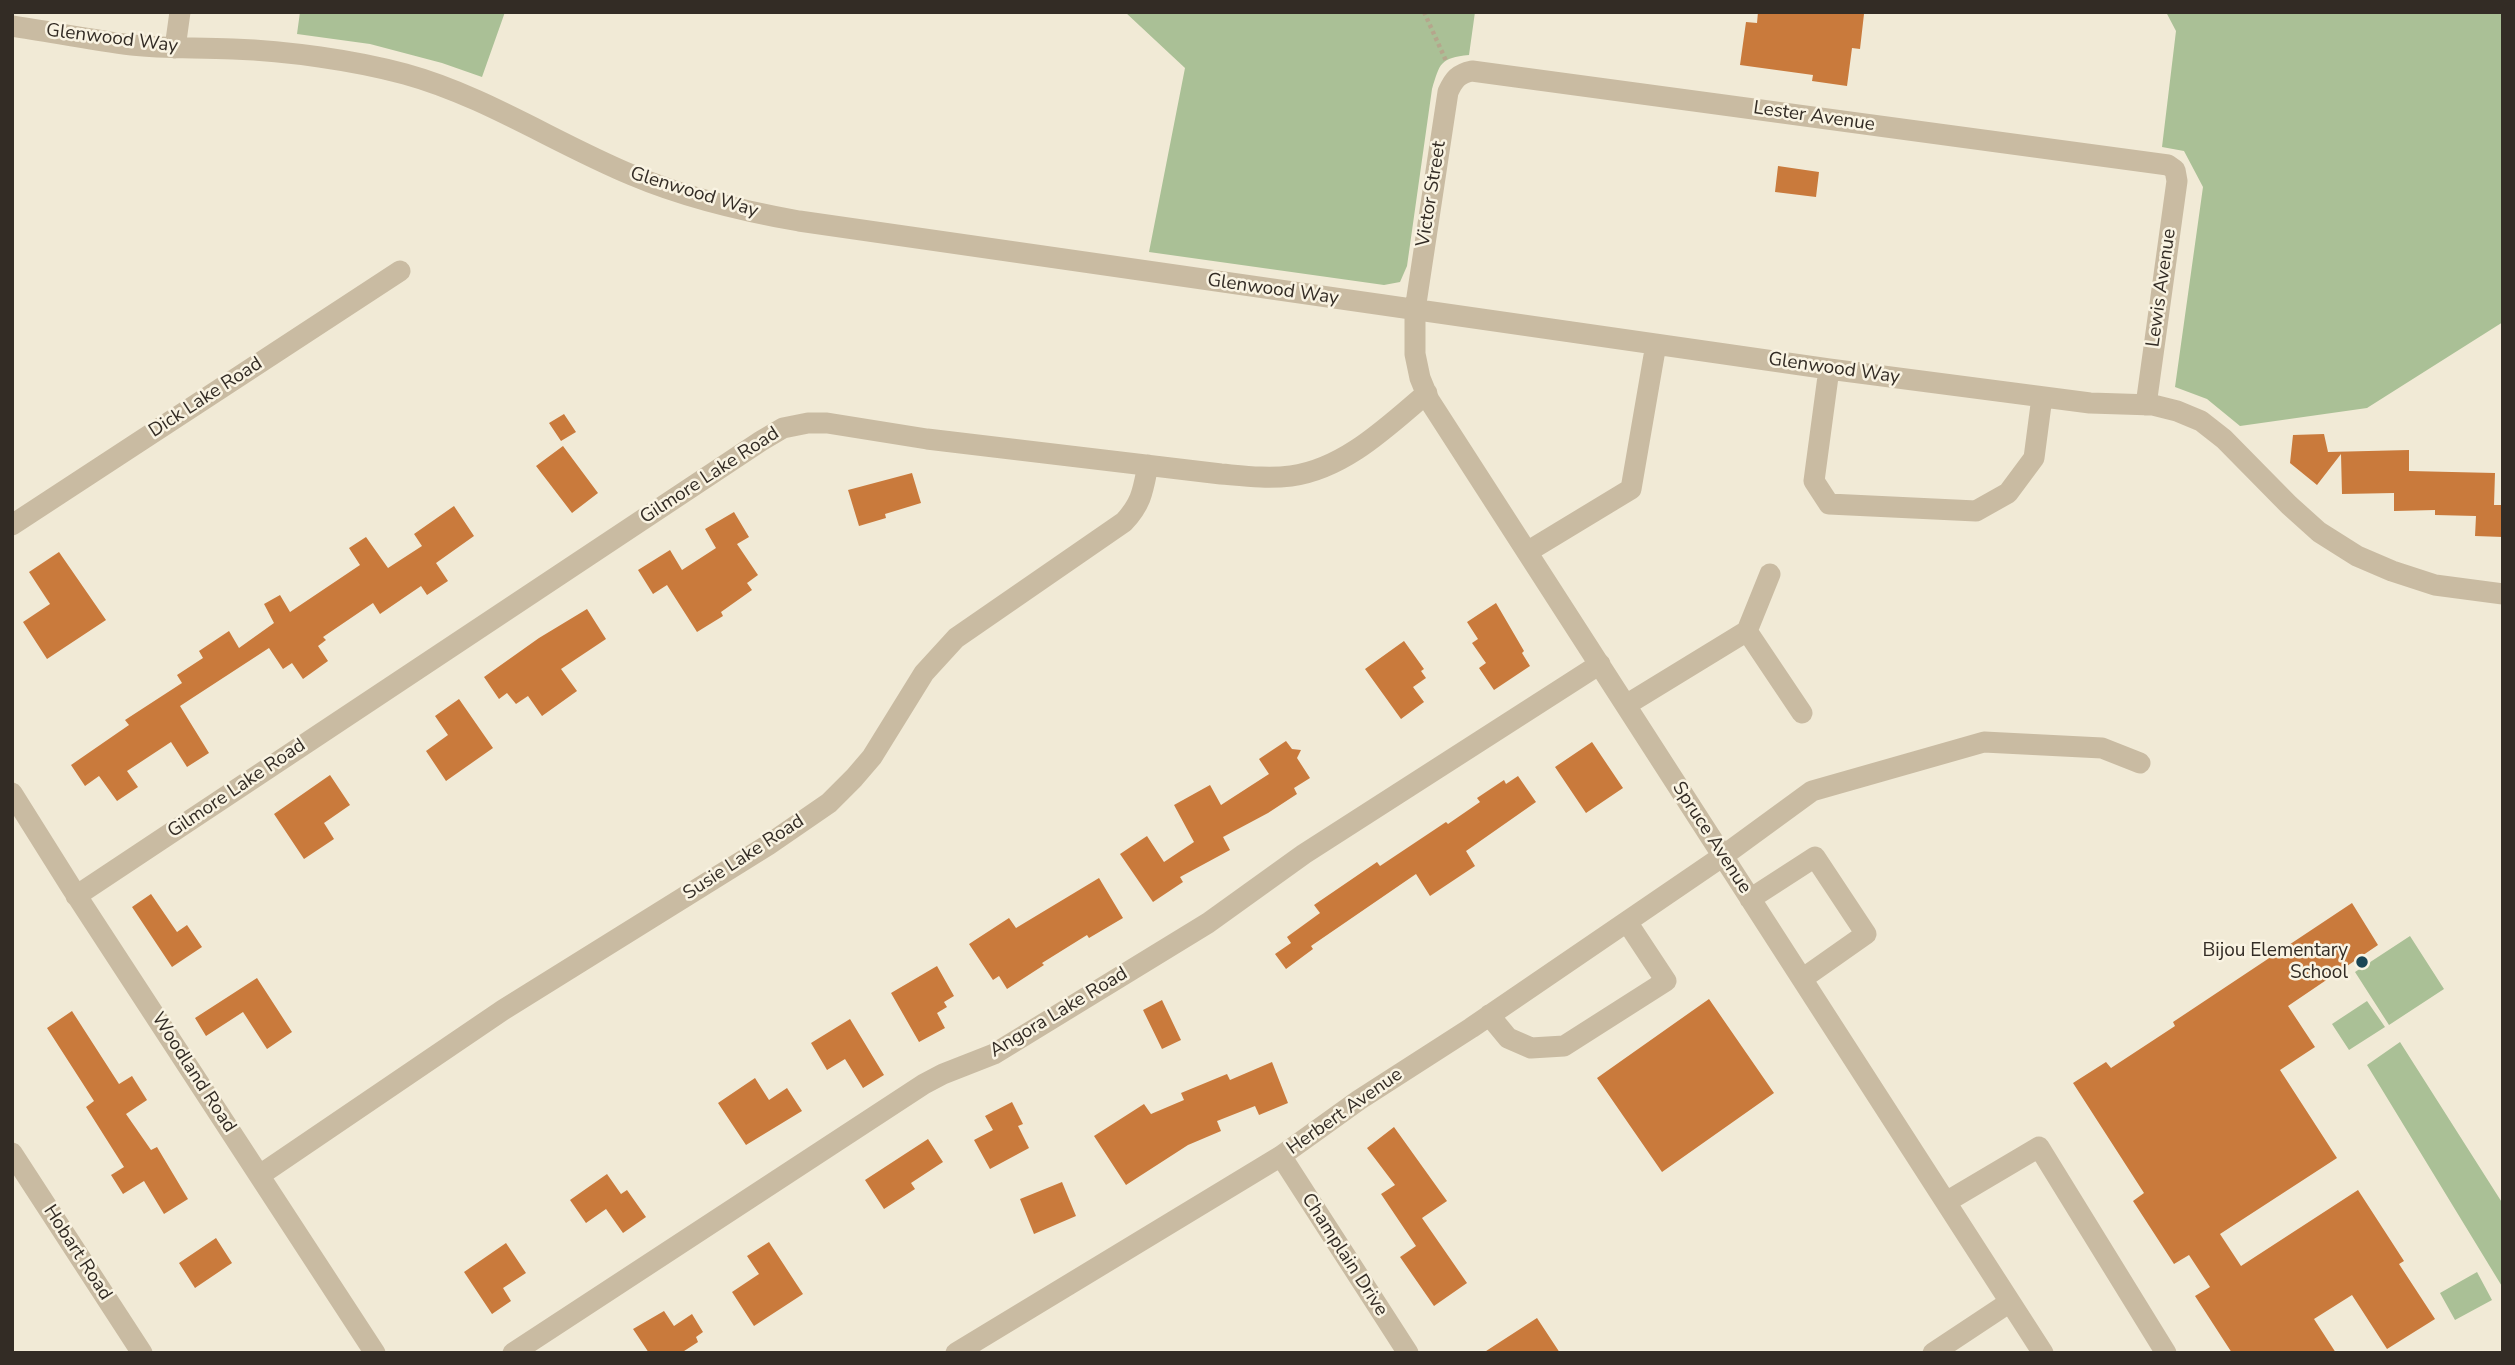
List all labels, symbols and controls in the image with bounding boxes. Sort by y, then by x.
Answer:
street label: Glenwood Way [45,20,179,58]
street label: Lester Avenue [1752,97,1876,137]
street label: Victor Street [1412,139,1452,249]
street label: Glenwood Way [627,163,761,223]
street label: Lewis Avenue [2142,227,2182,349]
street label: Glenwood Way [1206,269,1340,311]
street label: Glenwood Way [1767,348,1901,390]
street label: Dick Lake Road [145,353,267,443]
street label: Gilmore Lake Road [636,423,784,529]
street label: Gilmore Lake Road [164,734,310,844]
street label: Spruce Avenue [1666,778,1756,898]
street label: Susie Lake Road [679,810,809,906]
place label: Bijou Elementary School [2202,940,2348,984]
marker: Bijou Elementary School [2354,954,2370,970]
street label: Angora Lake Road [986,963,1132,1063]
street label: Woodland Road [146,1009,240,1137]
street label: Herbert Avenue [1283,1064,1407,1160]
street label: Champlain Drive [1296,1189,1392,1321]
street label: Hobart Road [38,1201,116,1305]

